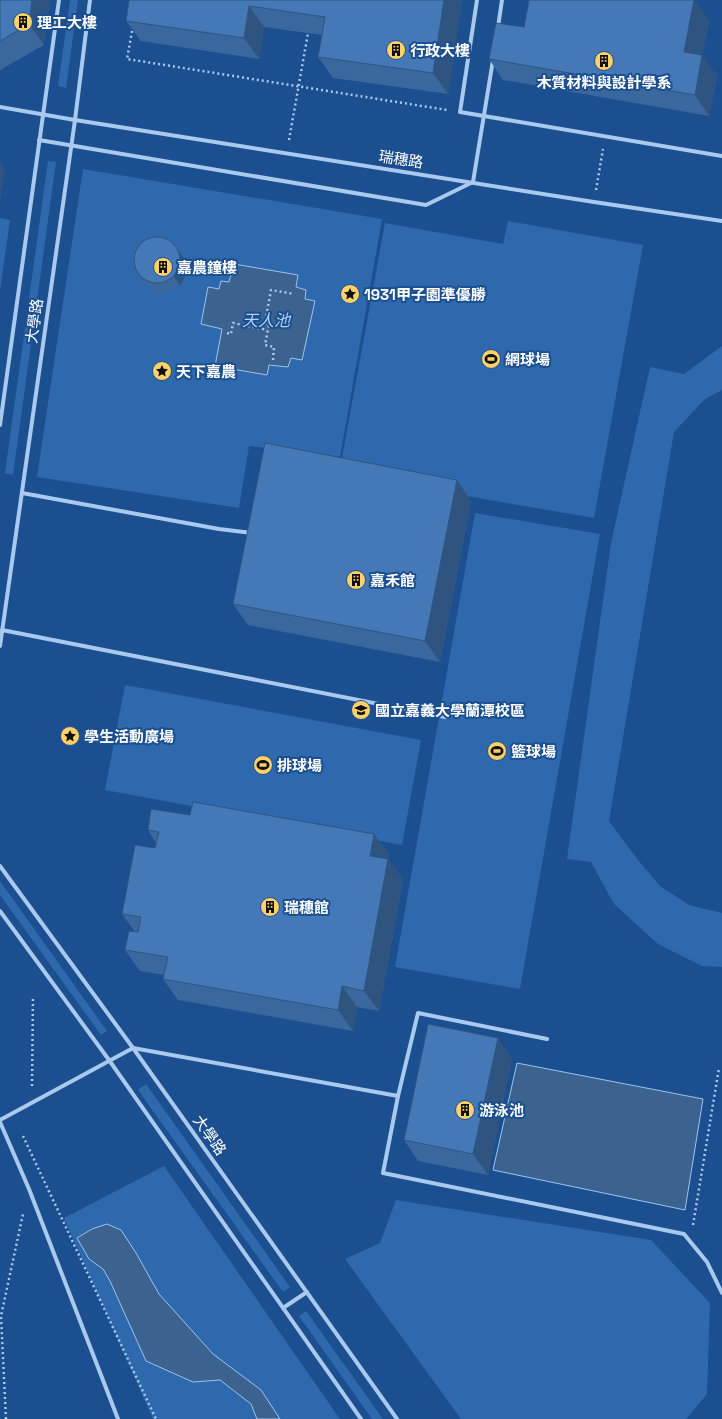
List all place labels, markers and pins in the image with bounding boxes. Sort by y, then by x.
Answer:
building icon: 理工大樓 [12,11,34,33]
place label: 理工大樓 [37,13,97,32]
building icon: 行政大樓 [385,39,407,61]
place label: 行政大樓 [410,41,470,60]
building icon: 木質材料與設計學系 [593,50,615,72]
place label: 木質材料與設計學系 [536,73,672,92]
building icon: 嘉農鐘樓 [152,256,174,278]
place label: 嘉農鐘樓 [177,258,237,277]
place icon: 1931甲子園準優勝 [339,283,361,305]
place label: 1931甲子園準優勝 [364,285,486,304]
sports icon: 網球場 [480,348,502,370]
place label: 網球場 [505,350,550,369]
place icon: 天下嘉農 [151,360,173,382]
place label: 天下嘉農 [176,362,236,381]
building icon: 嘉禾館 [345,569,367,591]
place label: 嘉禾館 [370,571,415,590]
school or university icon: 國立嘉義大學蘭潭校區 [350,699,372,721]
place label: 國立嘉義大學蘭潭校區 [375,701,525,720]
place icon: 學生活動廣場 [59,725,81,747]
place label: 學生活動廣場 [84,727,174,746]
sports icon: 籃球場 [486,740,508,762]
place label: 籃球場 [511,742,556,761]
sports icon: 排球場 [252,754,274,776]
place label: 排球場 [277,756,322,775]
building icon: 瑞穗館 [259,896,281,918]
place label: 瑞穗館 [284,898,329,917]
building icon: 游泳池 [454,1099,476,1121]
place label: 游泳池 [479,1101,524,1120]

